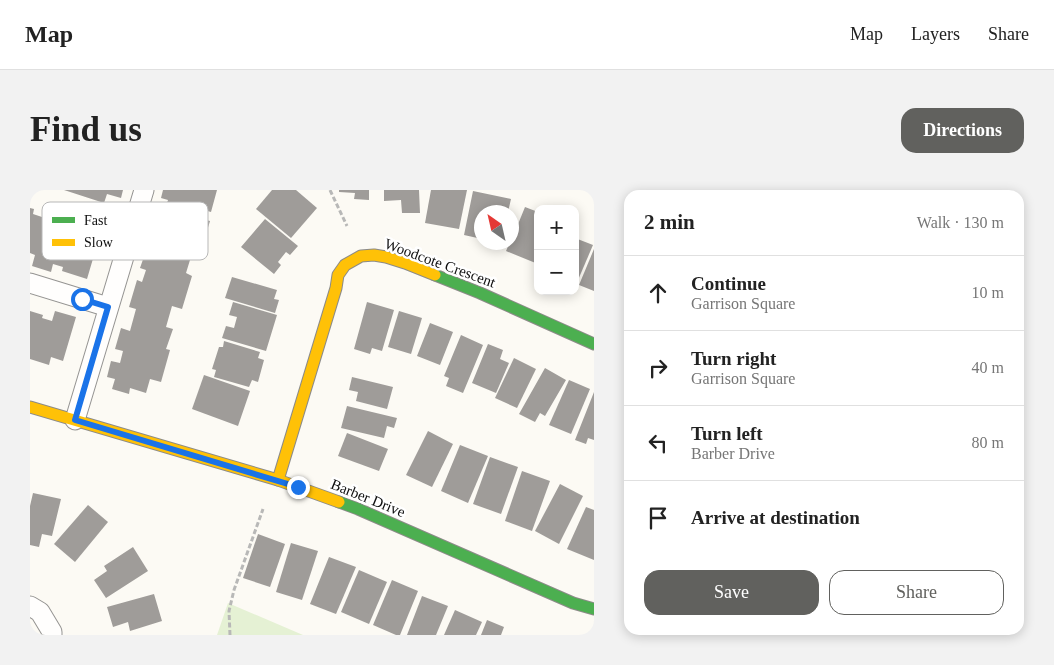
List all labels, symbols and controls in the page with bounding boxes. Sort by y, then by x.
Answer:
text: Map [25,21,73,47]
text: Map [850,24,883,44]
text: Layers [911,24,960,44]
text: Share [988,24,1029,44]
button: Directions [901,108,1024,153]
text: Find us [30,110,142,149]
legend [42,202,208,260]
north arrow [474,205,519,250]
map controls [534,205,579,295]
button: + [534,205,579,250]
text: 2 min [644,210,695,234]
text: Fast [84,213,107,228]
text: Walk · 130 m [917,214,1004,231]
text: Slow [84,235,114,250]
street label: Woodcote Crescent [382,236,498,291]
button: − [534,250,579,295]
text: Continue [691,273,766,294]
icon: ahead [644,279,672,307]
text: 10 m [972,284,1004,301]
route start [71,288,94,311]
text: Garrison Square [691,295,795,312]
text: Turn right [691,348,776,369]
icon: right [644,354,672,382]
text: 40 m [972,359,1004,376]
text: Garrison Square [691,370,795,387]
text: Turn left [691,423,763,444]
icon: left [644,429,672,457]
text: 80 m [972,434,1004,451]
text: Barber Drive [691,445,775,462]
route end [287,476,310,499]
street label: Barber Drive [329,476,408,520]
icon: arrive [644,504,672,532]
text: Arrive at destination [691,507,860,528]
button: Save [644,570,819,615]
button: Share [829,570,1004,615]

